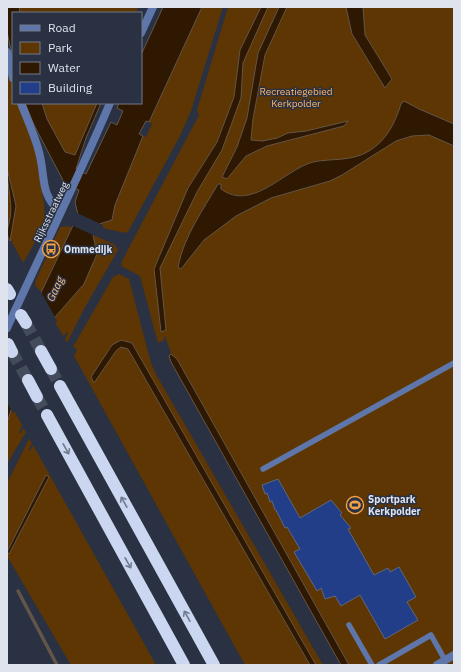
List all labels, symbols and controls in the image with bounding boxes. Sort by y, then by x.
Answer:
legend [12,12,142,104]
text: Road [48,20,76,35]
text: Park [48,40,73,55]
text: Water [48,60,81,75]
text: Building [48,80,93,95]
park label: Recreatiegebied Kerkpolder [259,85,333,110]
street label: Rijksstraatweg [31,179,72,244]
bus stop icon: Ommedijk [41,239,61,259]
place label: Ommedijk [64,243,112,256]
water label: Gaag [43,274,67,304]
one-way arrow [62,443,70,455]
place label: Sportpark Kerkpolder [368,493,421,518]
sports icon: Sportpark Kerkpolder [345,495,365,515]
one-way arrow [120,496,128,508]
one-way arrow [125,557,132,569]
one-way arrow [183,610,191,622]

